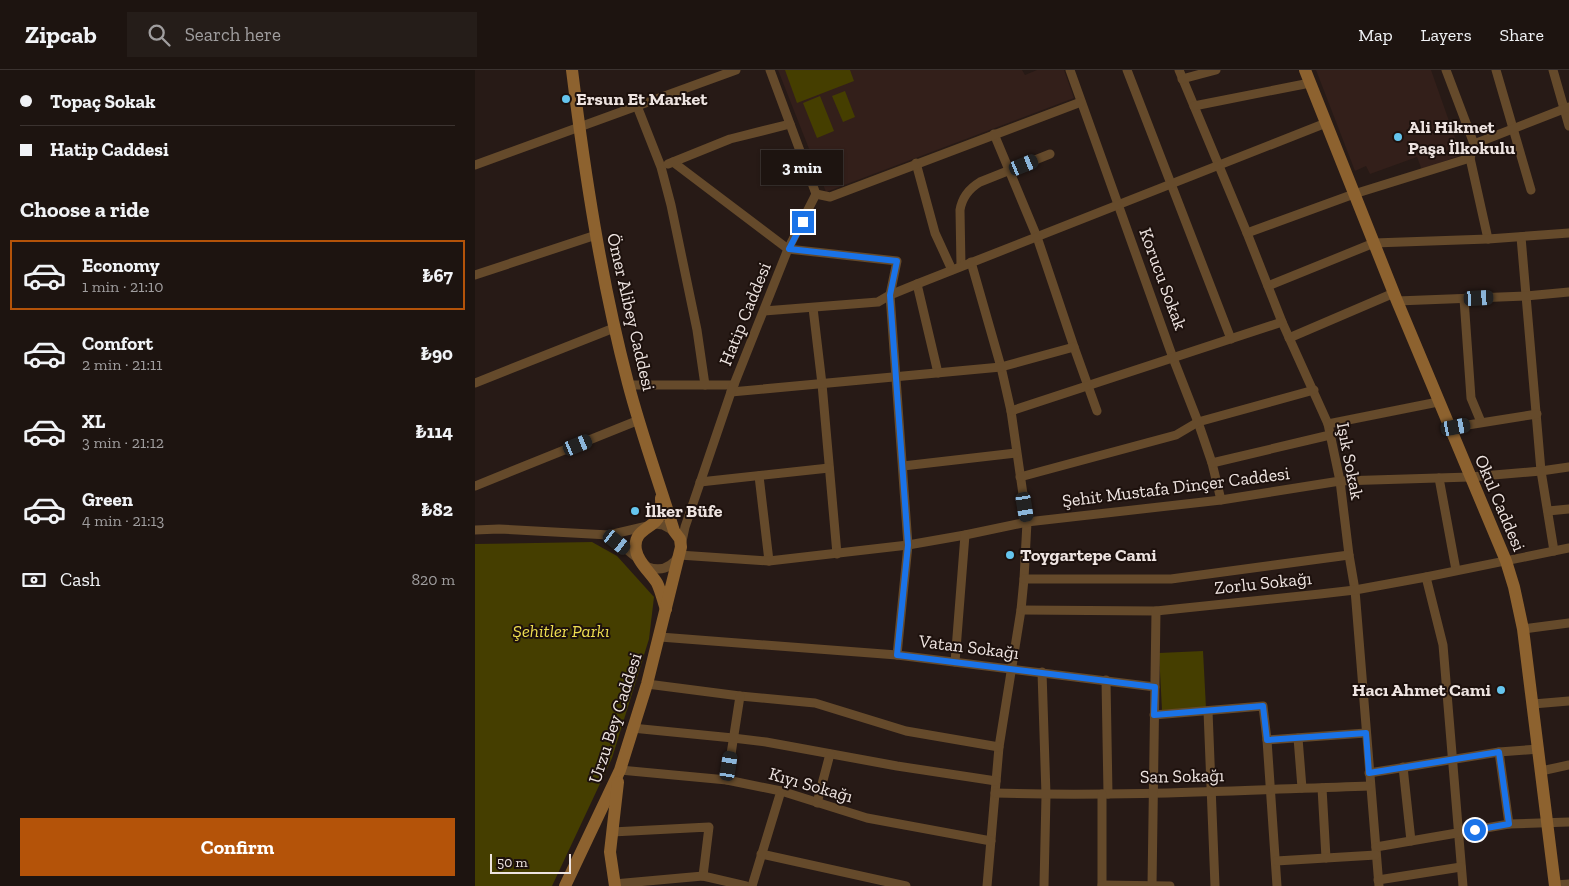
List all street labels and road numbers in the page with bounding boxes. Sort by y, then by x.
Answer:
street label: Korucu Sokak [1134,225,1192,334]
street label: Ömer Alibey Caddesi [602,231,660,393]
street label: Hatip Caddesi [714,259,776,369]
street label: Işık Sokak [1332,420,1368,502]
street label: Okul Caddesi [1470,451,1530,555]
street label: Şehit Mustafa Dinçer Caddesi [1061,462,1291,512]
street label: Zorlu Sokağı [1213,567,1313,599]
street label: Vatan Sokağı [917,630,1020,664]
street label: Urzu Bey Caddesi [584,650,646,786]
street label: Kıyı Sokağı [766,763,856,807]
street label: San Sokağı [1140,764,1224,788]

